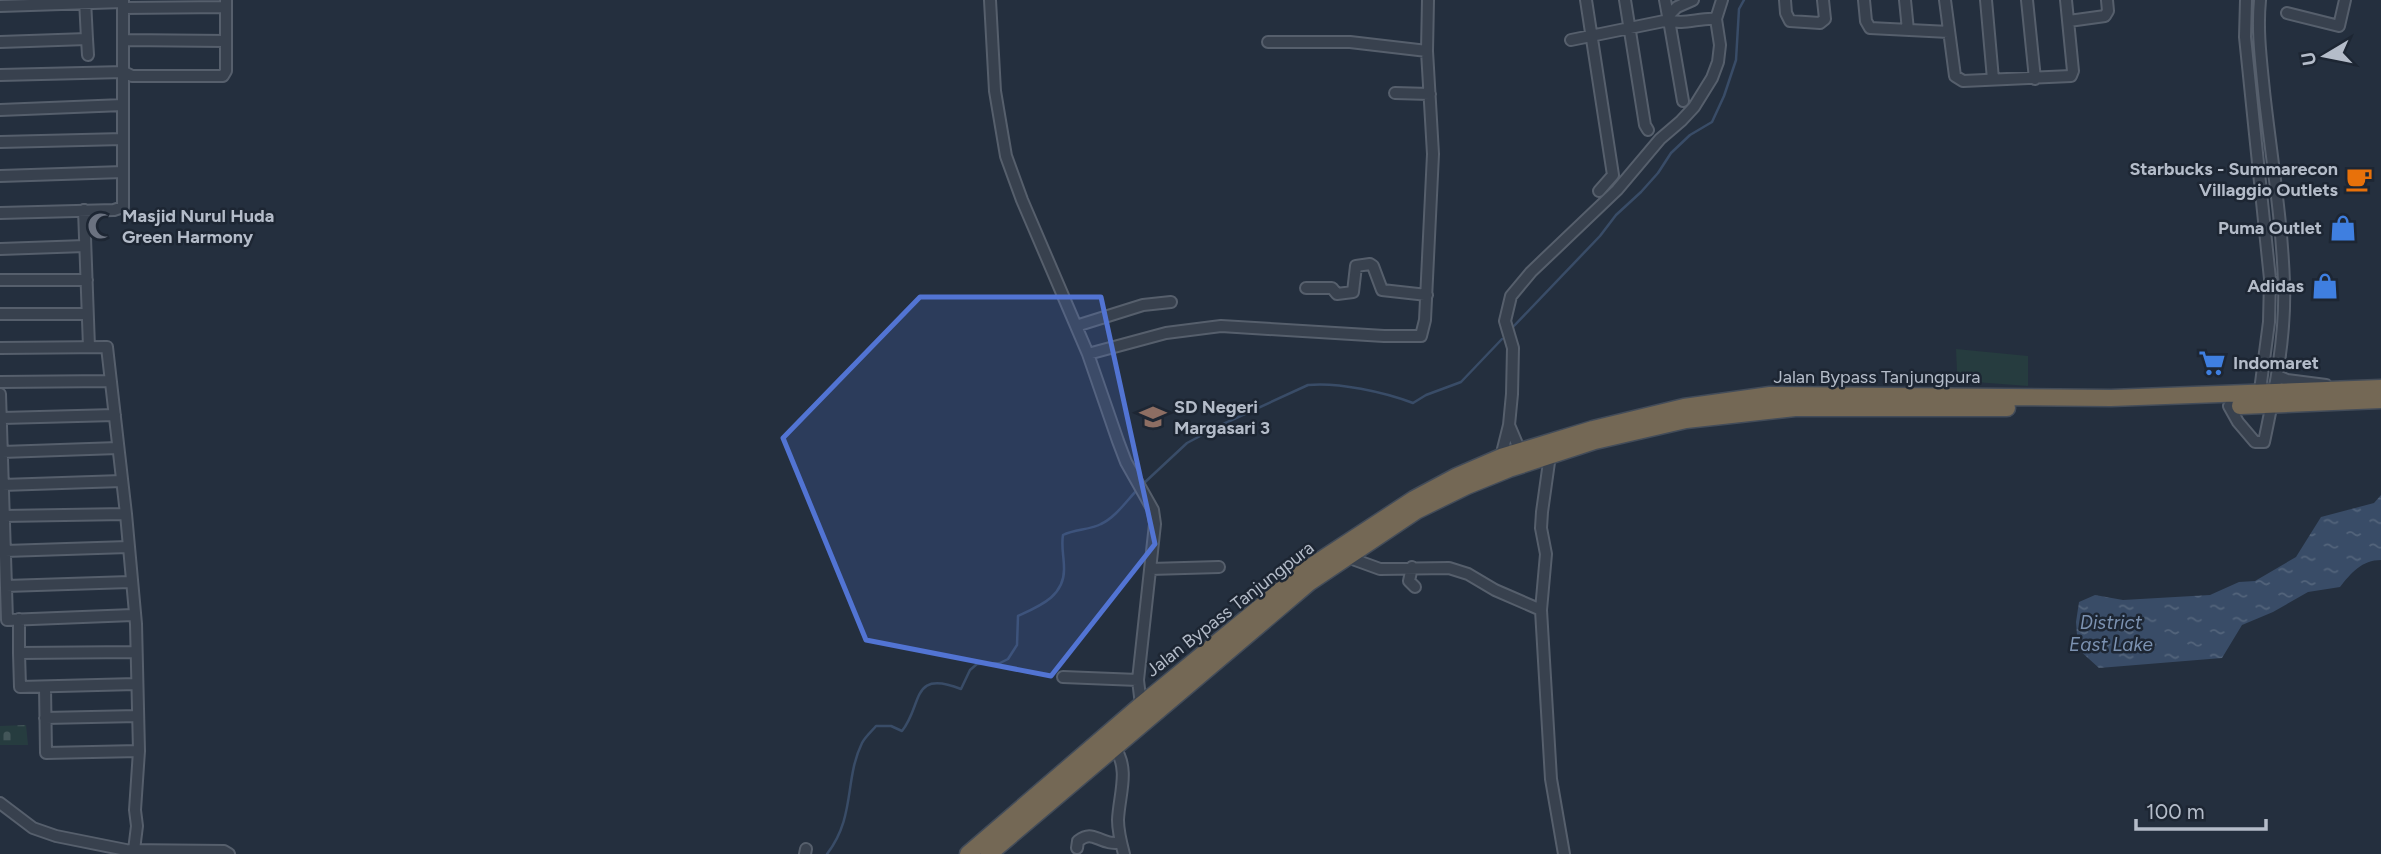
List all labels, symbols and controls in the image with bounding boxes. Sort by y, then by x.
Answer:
north arrow [2290,21,2360,91]
text: U [2296,50,2321,67]
place label: Starbucks - Summarecon Villaggio Outlets [2129,158,2339,201]
cafe icon: Starbucks - Summarecon Villaggio Outlets [2344,164,2374,194]
place label: Masjid Nurul Huda Green Harmony [122,205,274,248]
mosque icon: Masjid Nurul Huda Green Harmony [86,211,116,241]
shop icon: Puma Outlet [2328,213,2358,243]
place label: Puma Outlet [2218,217,2322,239]
shop icon: Adidas [2310,271,2340,301]
place label: Adidas [2247,275,2305,297]
supermarket icon: Indomaret [2197,348,2227,378]
place label: Indomaret [2233,352,2319,374]
street label: Jalan Bypass Tanjungpura [1773,366,1981,388]
place label: SD Negeri Margasari 3 [1174,396,1270,439]
school or university icon: SD Negeri Margasari 3 [1138,402,1168,432]
street label: Jalan Bypass Tanjungpura [1142,537,1318,681]
water label: District East Lake [2069,611,2154,656]
scale bar [2136,788,2266,832]
text: 100 m [2146,799,2205,824]

